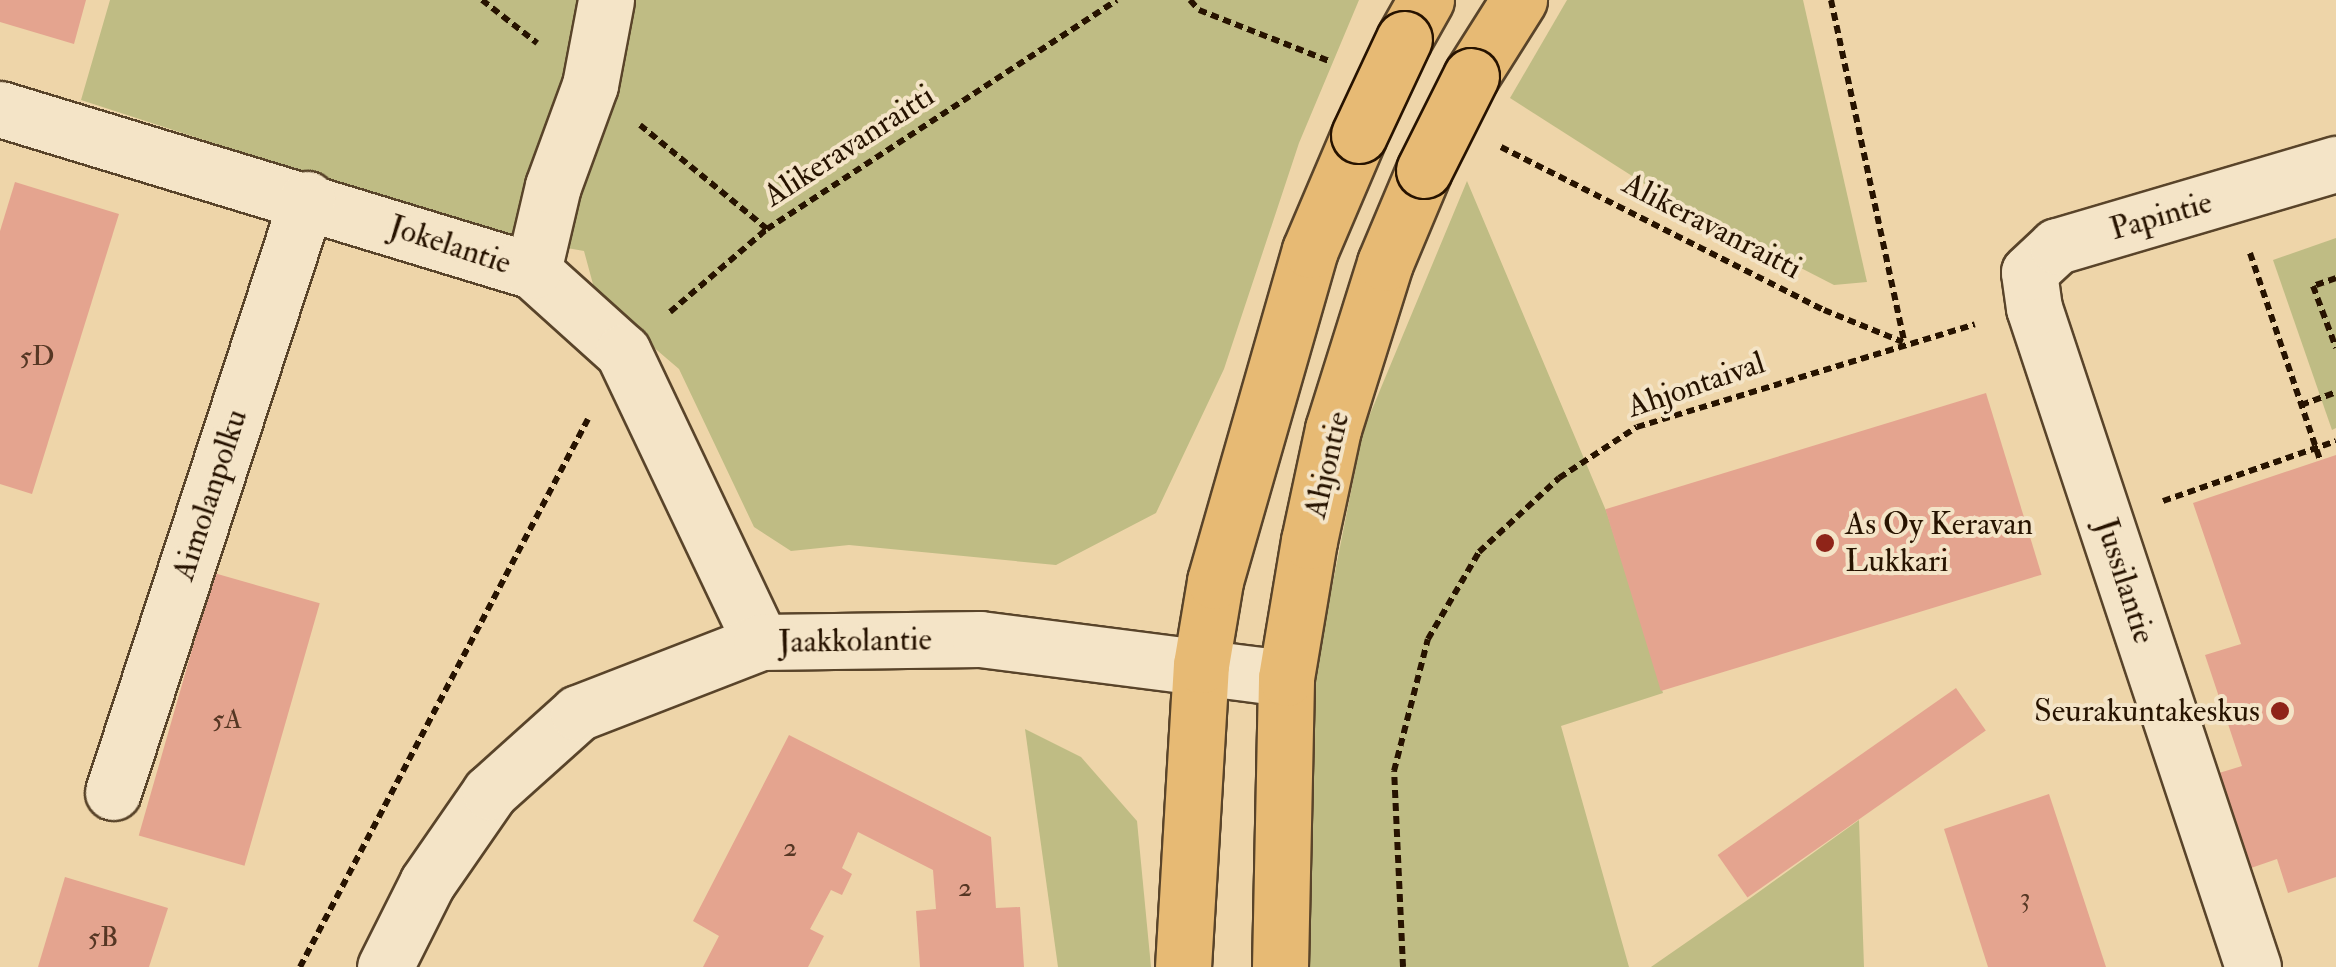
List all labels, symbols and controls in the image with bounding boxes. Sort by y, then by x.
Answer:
street label: Alikeravanraitti [756,77,942,215]
street label: Alikeravanraitti [1616,164,1808,288]
street label: Papintie [2106,183,2216,249]
street label: Jokelantie [384,207,516,283]
house number: 5D [19,340,55,374]
street label: Ahjontaival [1622,344,1770,426]
street label: Aimolanpolku [164,405,256,585]
street label: Ahjontie [1296,408,1358,522]
place label: As Oy Keravan Lukkari [1845,506,2033,581]
street label: Jussilantie [2087,514,2163,648]
marker: As Oy Keravan Lukkari [1814,532,1836,554]
street label: Jaakkolantie [778,620,932,662]
place label: Seurakuntakeskus [2034,692,2260,730]
marker: Seurakuntakeskus [2269,700,2291,722]
house number: 5A [212,703,242,737]
house number: 2 [783,831,797,865]
house number: 2 [958,871,972,905]
house number: 3 [2020,881,2030,915]
house number: 5B [88,921,118,955]

